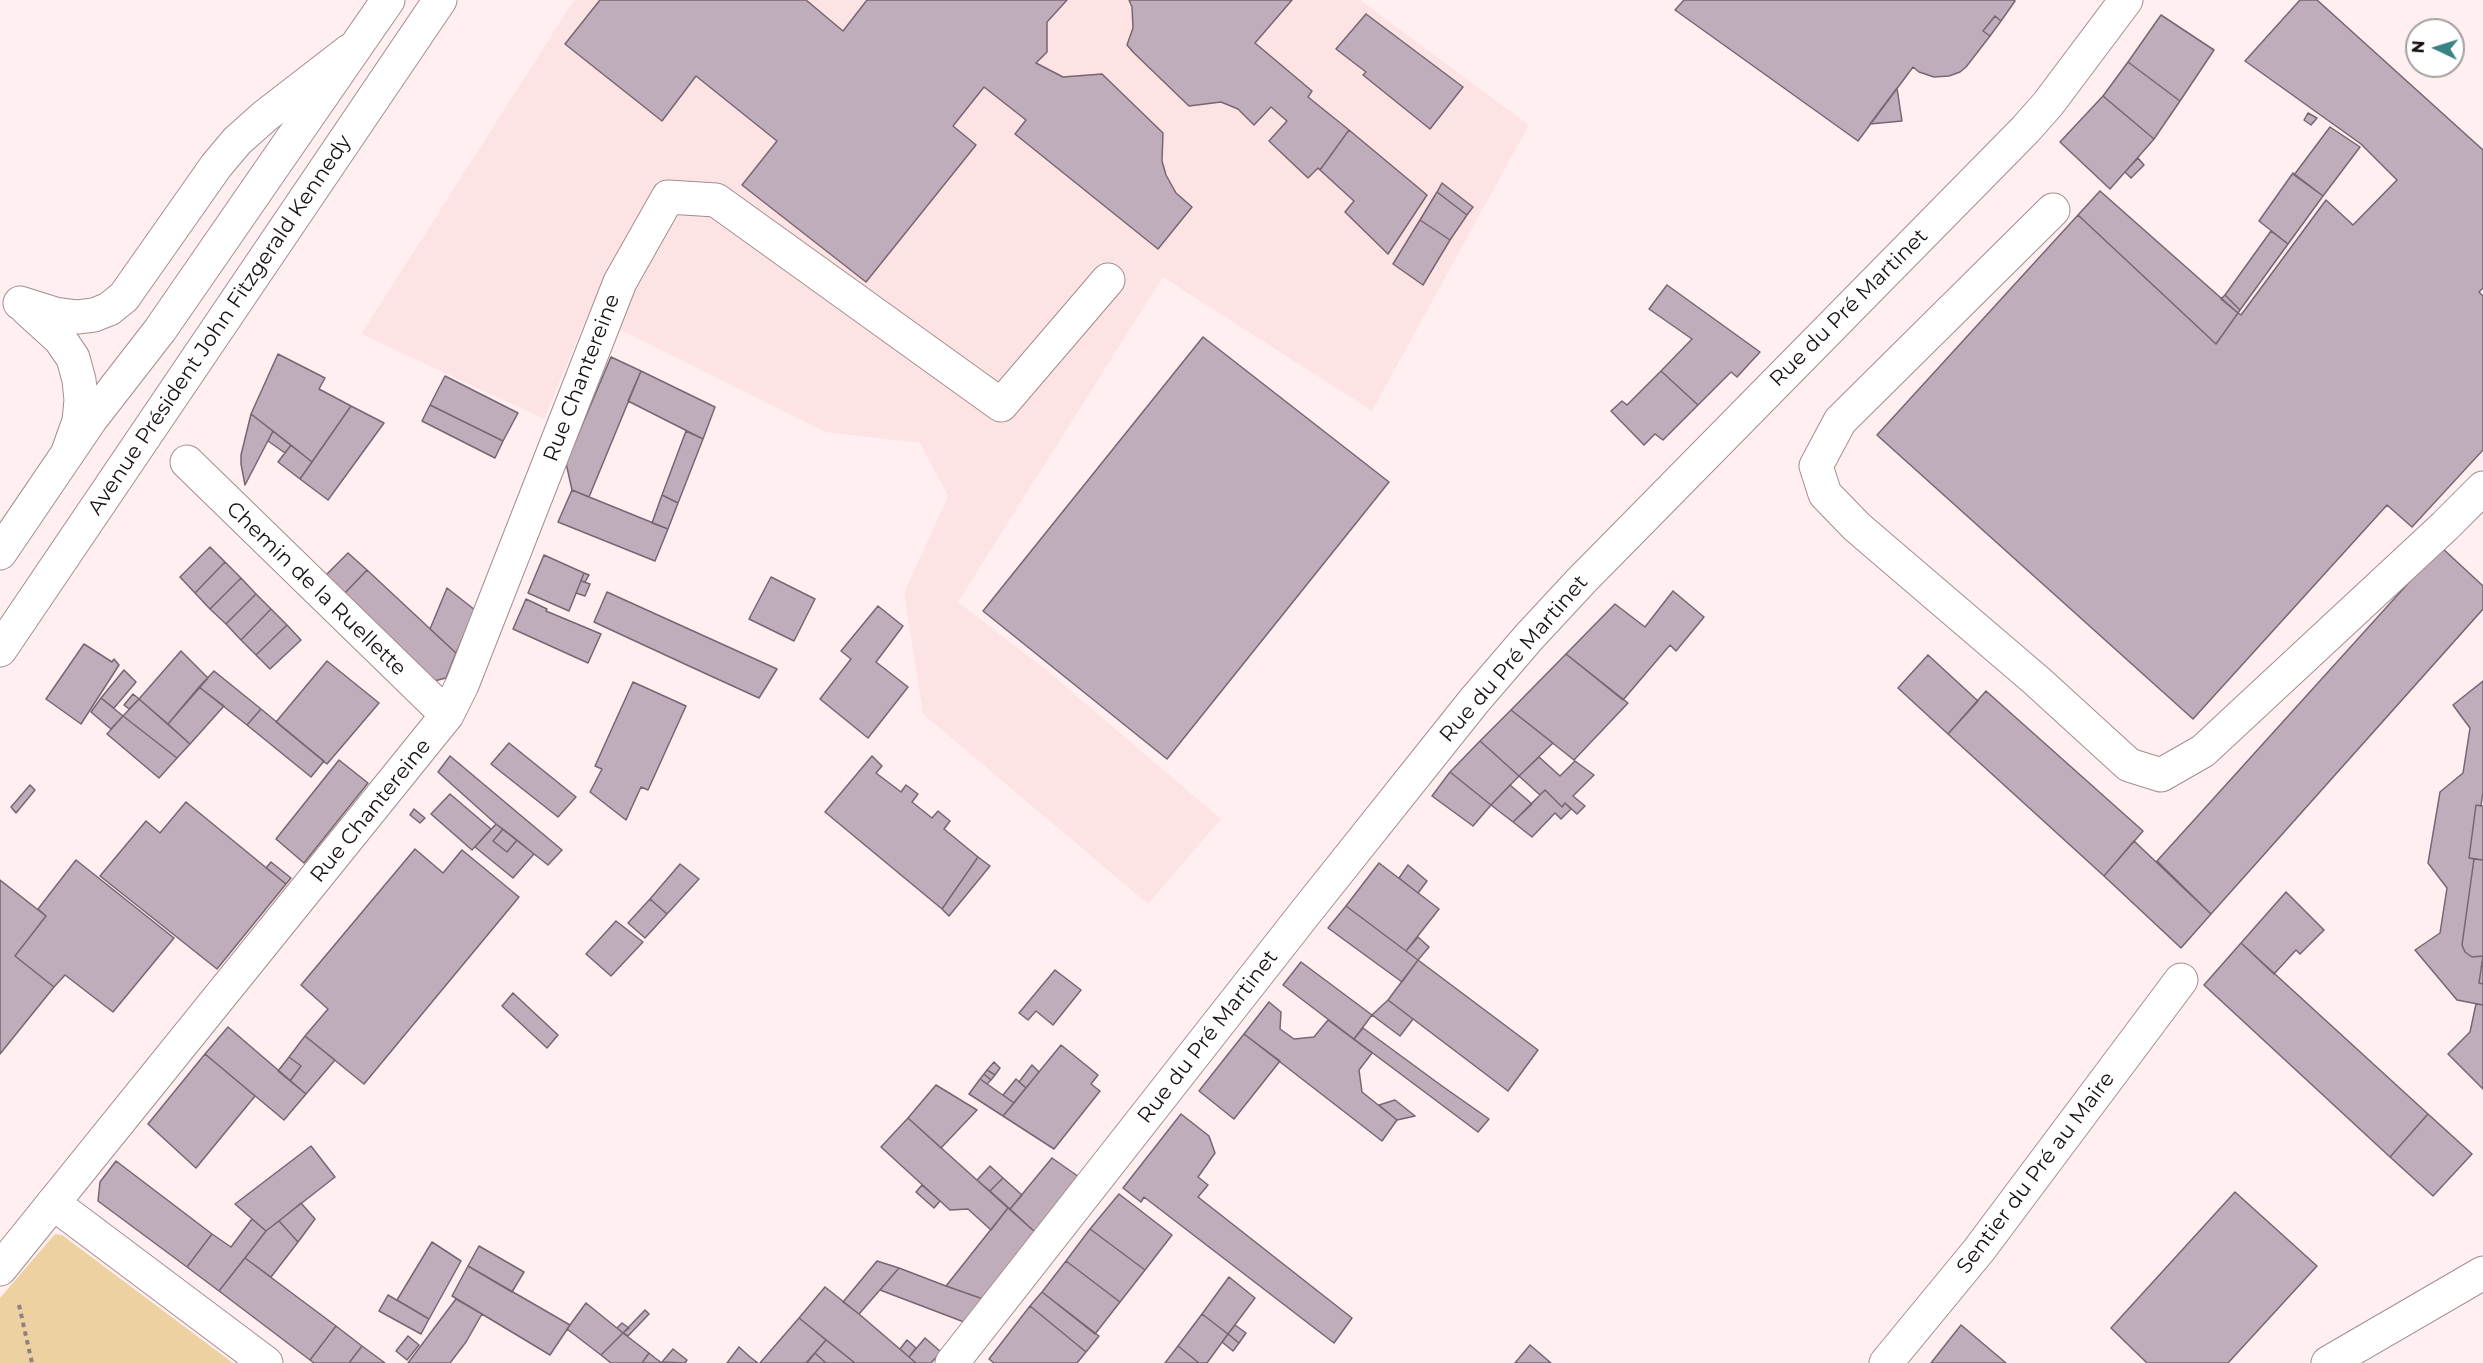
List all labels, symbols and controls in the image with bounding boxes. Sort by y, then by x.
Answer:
north arrow [2405,18,2465,78]
text: N [2409,40,2428,54]
street label: Avenue Président John Fitzgerald Kennedy [83,130,357,520]
street label: Rue du Pré Martinet [1765,224,1933,392]
street label: Rue Chantereine [538,291,626,465]
street label: Chemin de la Ruellette [221,496,411,682]
street label: Rue du Pré Martinet [1435,570,1593,748]
street label: Rue Chantereine [305,734,437,888]
street label: Rue du Pré Martinet [1132,945,1284,1129]
street label: Sentier du Pré au Maire [1952,1067,2120,1279]

